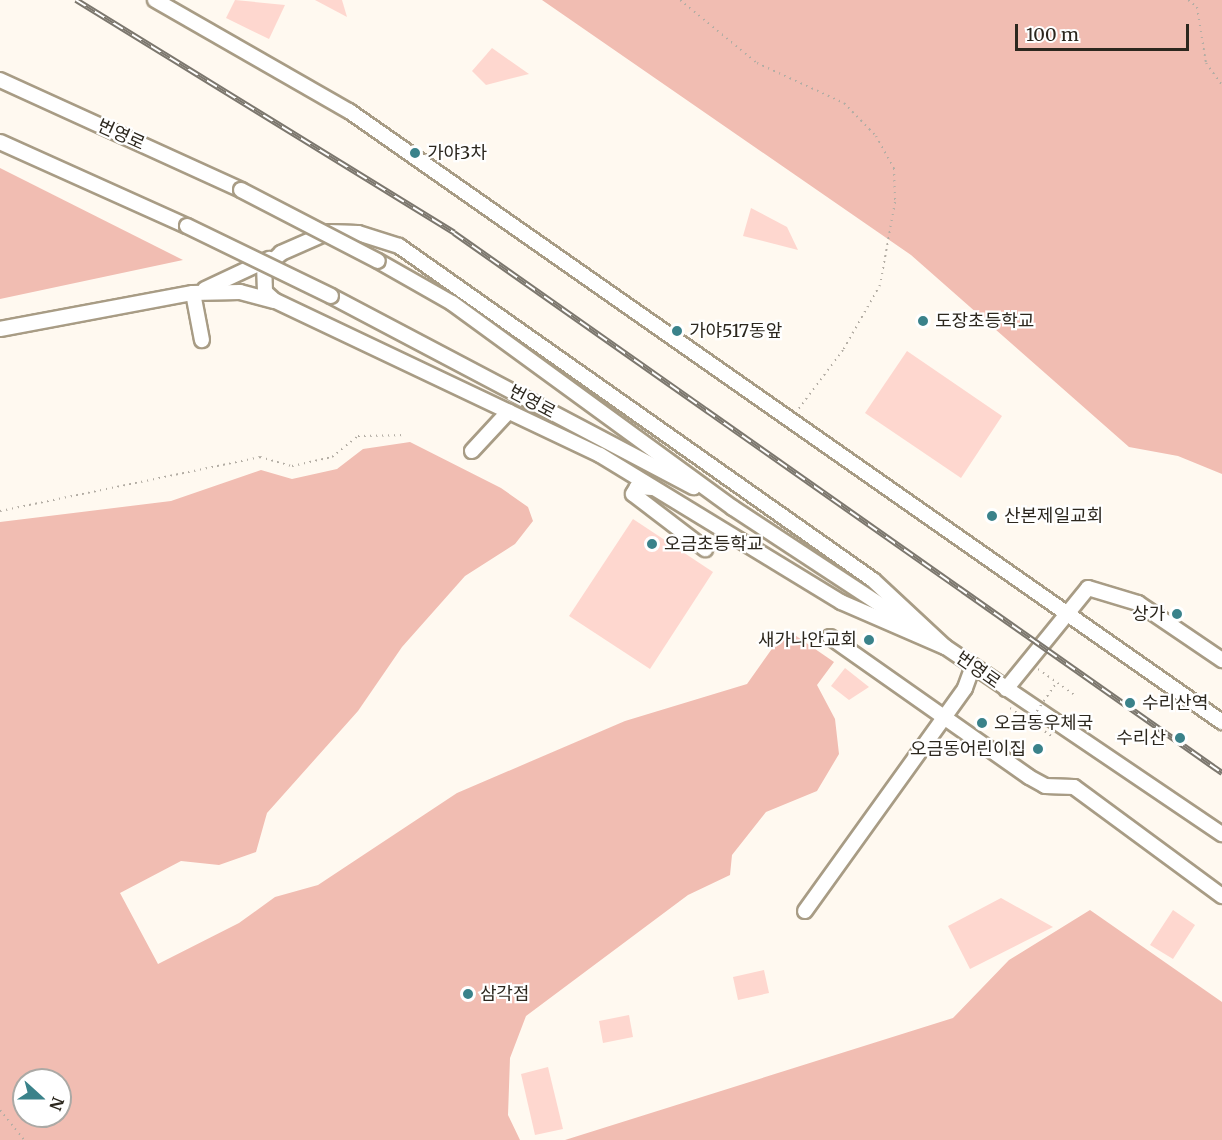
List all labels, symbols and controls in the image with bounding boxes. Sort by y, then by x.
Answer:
scale bar [1018,12,1192,50]
text: 100 m [1026,23,1079,46]
street label: 번영로 [94,115,148,155]
place label: 가야3차 [427,142,487,164]
marker: 가야3차 [408,146,422,160]
place label: 도장초등학교 [935,310,1034,332]
marker: 도장초등학교 [916,314,930,328]
place label: 가야517동앞 [689,320,782,342]
marker: 가야517동앞 [670,324,684,338]
street label: 번영로 [505,381,559,423]
place label: 산본제일교회 [1004,505,1103,527]
marker: 산본제일교회 [985,509,999,523]
place label: 오금초등학교 [664,533,763,555]
marker: 오금초등학교 [645,537,659,551]
place label: 상가 [1132,603,1165,625]
marker: 상가 [1170,607,1184,621]
place label: 새가나안교회 [758,629,857,651]
marker: 새가나안교회 [862,633,876,647]
street label: 번영로 [951,647,1005,693]
place label: 수리산역 [1142,692,1208,714]
marker: 수리산역 [1123,696,1137,710]
place label: 오금동우체국 [994,712,1093,734]
marker: 오금동우체국 [975,716,989,730]
place label: 수리산 [1116,727,1166,749]
marker: 수리산 [1171,729,1189,747]
place label: 오금동어린이집 [910,738,1026,760]
marker: 오금동어린이집 [1031,742,1045,756]
place label: 삼각점 [480,983,530,1005]
marker: 삼각점 [461,987,475,1001]
north arrow [12,1068,72,1128]
text: N [45,1094,69,1113]

